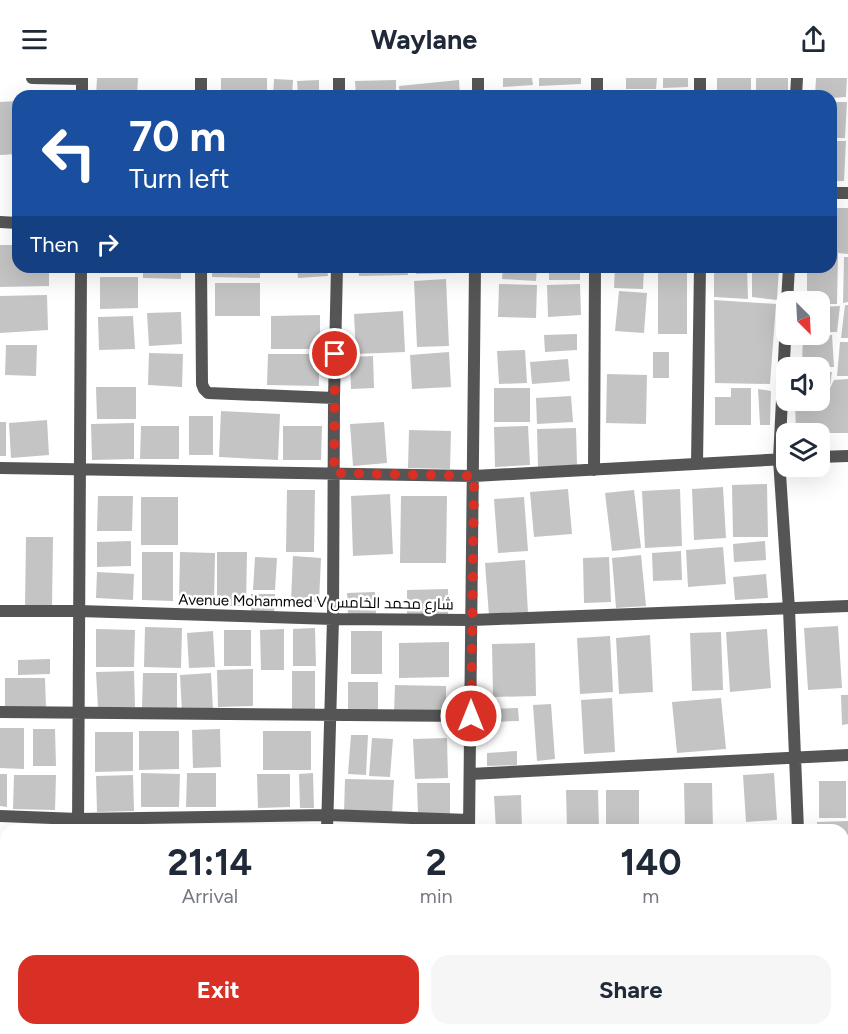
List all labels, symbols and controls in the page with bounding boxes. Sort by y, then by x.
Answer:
icon: menu [18,23,51,56]
text: Waylane [371,23,477,56]
icon: share [797,23,830,56]
text: 70 m [129,111,226,162]
icon: left [30,114,108,192]
text: Turn left [129,162,229,195]
icon: right [91,228,124,261]
text: Then [30,231,79,258]
north arrow [776,291,830,345]
map controls [776,291,830,477]
pin [309,328,360,379]
icon: arrive [318,337,351,370]
button: sound [776,357,830,411]
button: layers [776,423,830,477]
street label: Avenue Mohammed V شارع محمد الخامس [178,591,454,615]
position arrow [439,684,503,748]
text: 21:14 [168,841,252,884]
text: 2 [426,841,447,884]
text: 140 [620,841,682,884]
text: Arrival [182,884,238,908]
text: min [420,884,453,908]
text: m [642,884,659,908]
button: Exit [18,955,419,1024]
button: Share [431,955,831,1024]

